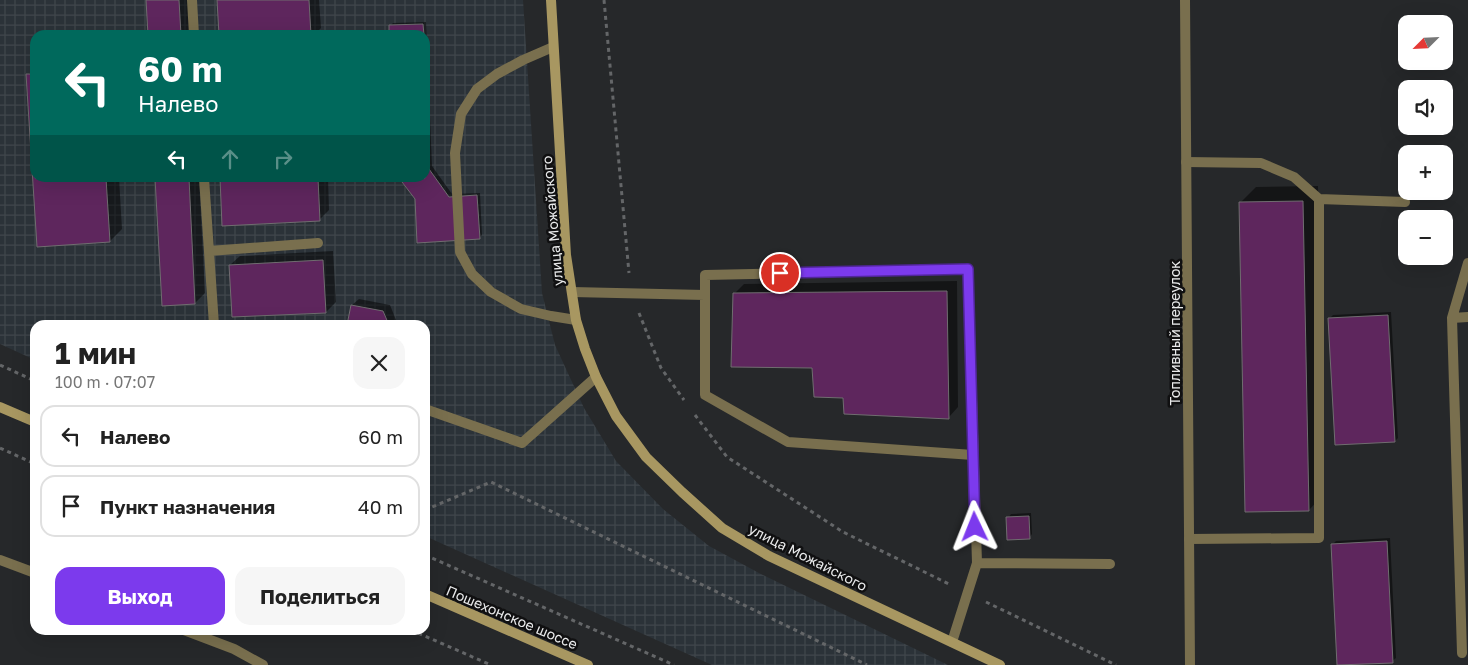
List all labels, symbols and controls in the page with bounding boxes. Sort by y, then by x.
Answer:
north arrow [1398,15,1452,70]
map controls [1398,15,1453,265]
text: 60 m [138,48,222,90]
icon: left [55,50,120,115]
button: sound [1398,80,1453,135]
text: Налево [138,90,218,117]
icon: left [163,145,191,173]
icon: ahead [216,145,244,173]
icon: right [269,145,297,173]
button: + [1398,145,1453,200]
street label: улица Можайского [538,155,566,287]
button: − [1398,210,1453,265]
pin [759,252,801,294]
icon: arrive [766,259,794,287]
street label: Топливный переулок [1166,261,1183,405]
text: 1 мин [55,335,136,371]
button: close [353,337,405,389]
text: 100 m · 07:07 [55,372,155,392]
icon: left [57,422,85,450]
text: Налево [100,425,170,448]
text: 60 m [358,425,403,448]
icon: arrive [57,492,85,520]
text: Пункт назначения [100,495,275,518]
text: 40 m [358,495,403,518]
position arrow [948,500,1000,552]
street label: улица Можайского [746,520,870,594]
button: Выход [55,567,225,625]
button: Поделиться [235,567,405,625]
street label: Пошехонское шоссе [444,582,580,652]

